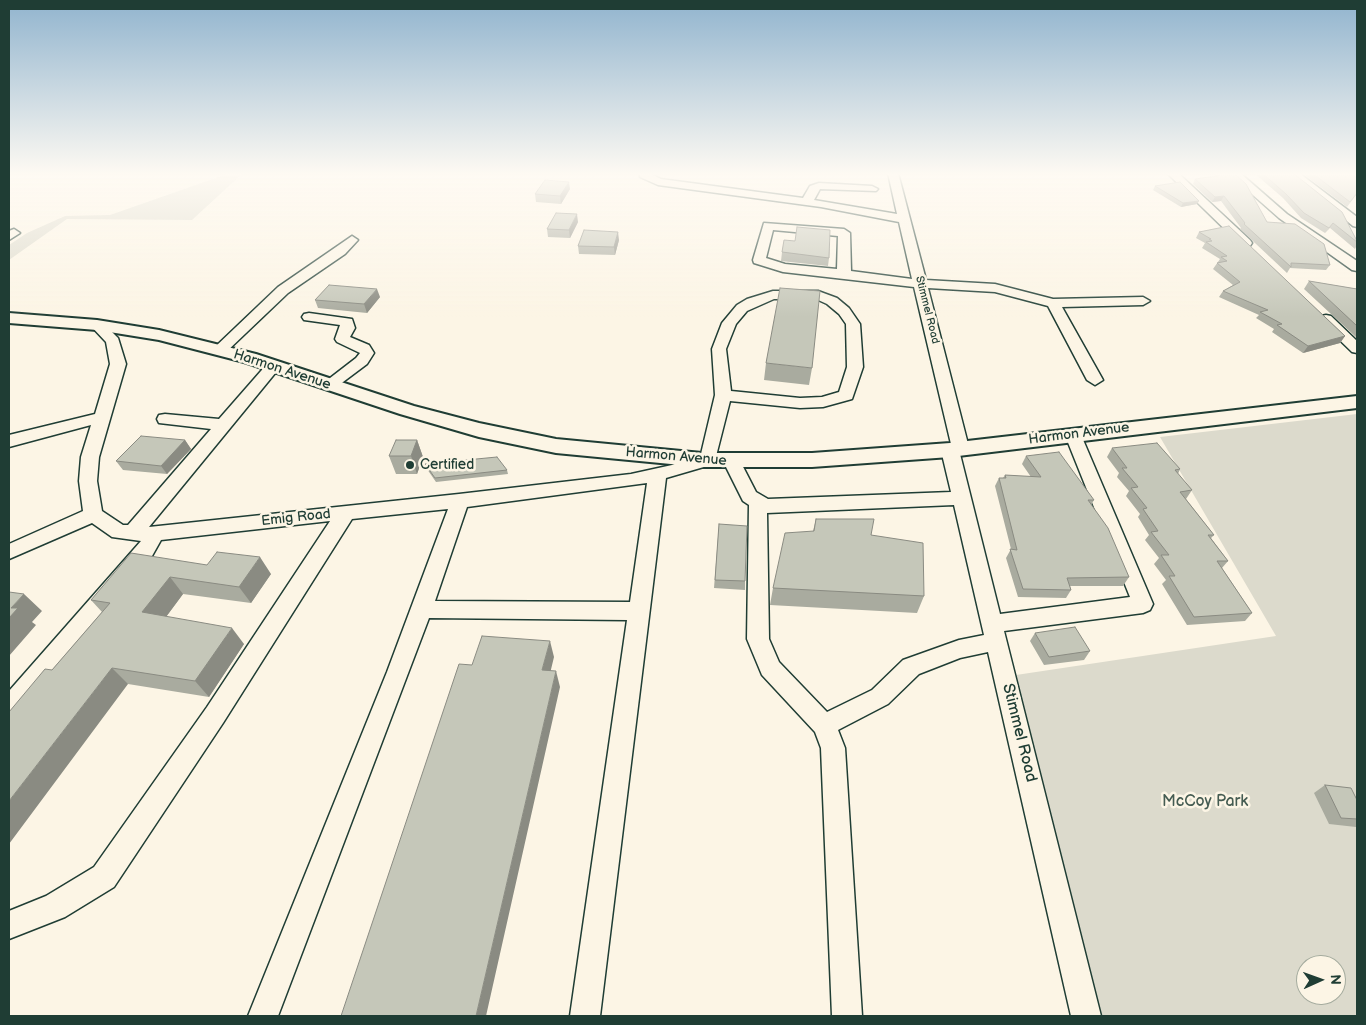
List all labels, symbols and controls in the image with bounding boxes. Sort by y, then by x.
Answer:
street label: Stimmel Road [912,275,942,345]
street label: Harmon Avenue [231,346,333,394]
street label: Harmon Avenue [1028,419,1130,449]
street label: Harmon Avenue [625,444,727,470]
place label: Certified [420,457,474,473]
marker: Certified [404,459,416,471]
street label: Emig Road [260,506,332,530]
street label: Stimmel Road [997,682,1041,784]
park label: McCoy Park [1162,792,1248,812]
north arrow [1296,955,1346,1005]
text: N [1327,974,1344,985]

